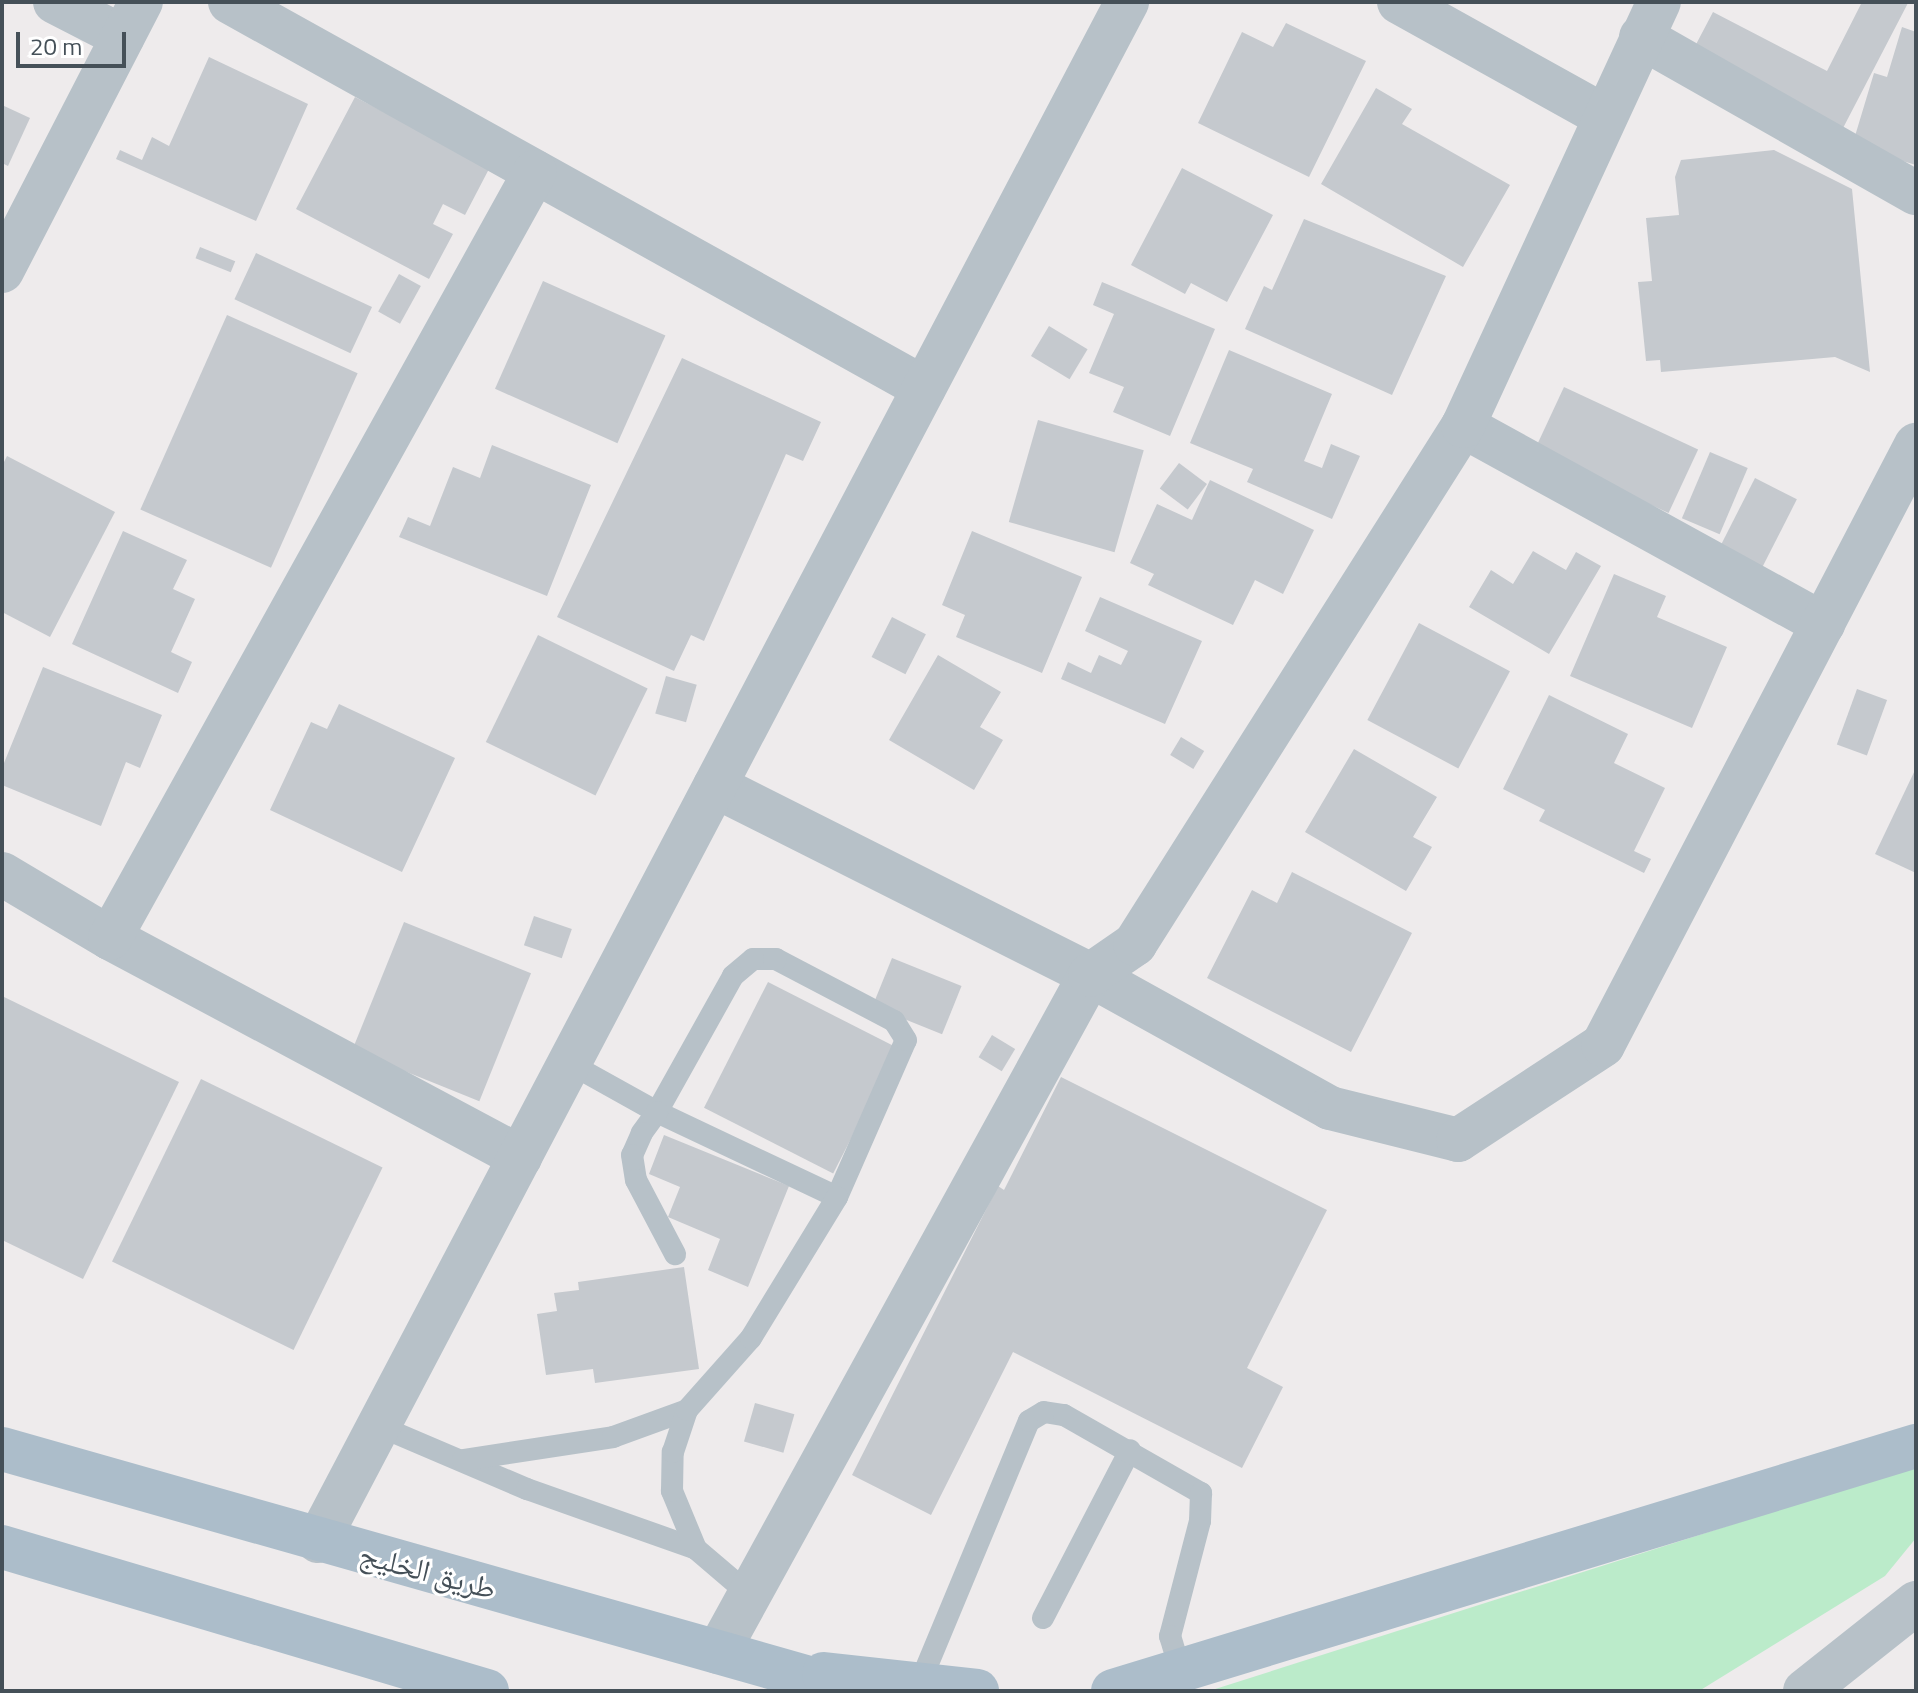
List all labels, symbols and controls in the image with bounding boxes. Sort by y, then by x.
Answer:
scale bar [20,16,130,66]
text: 20 m [30,28,82,64]
street label: طريق الخليج [356,1536,500,1606]

